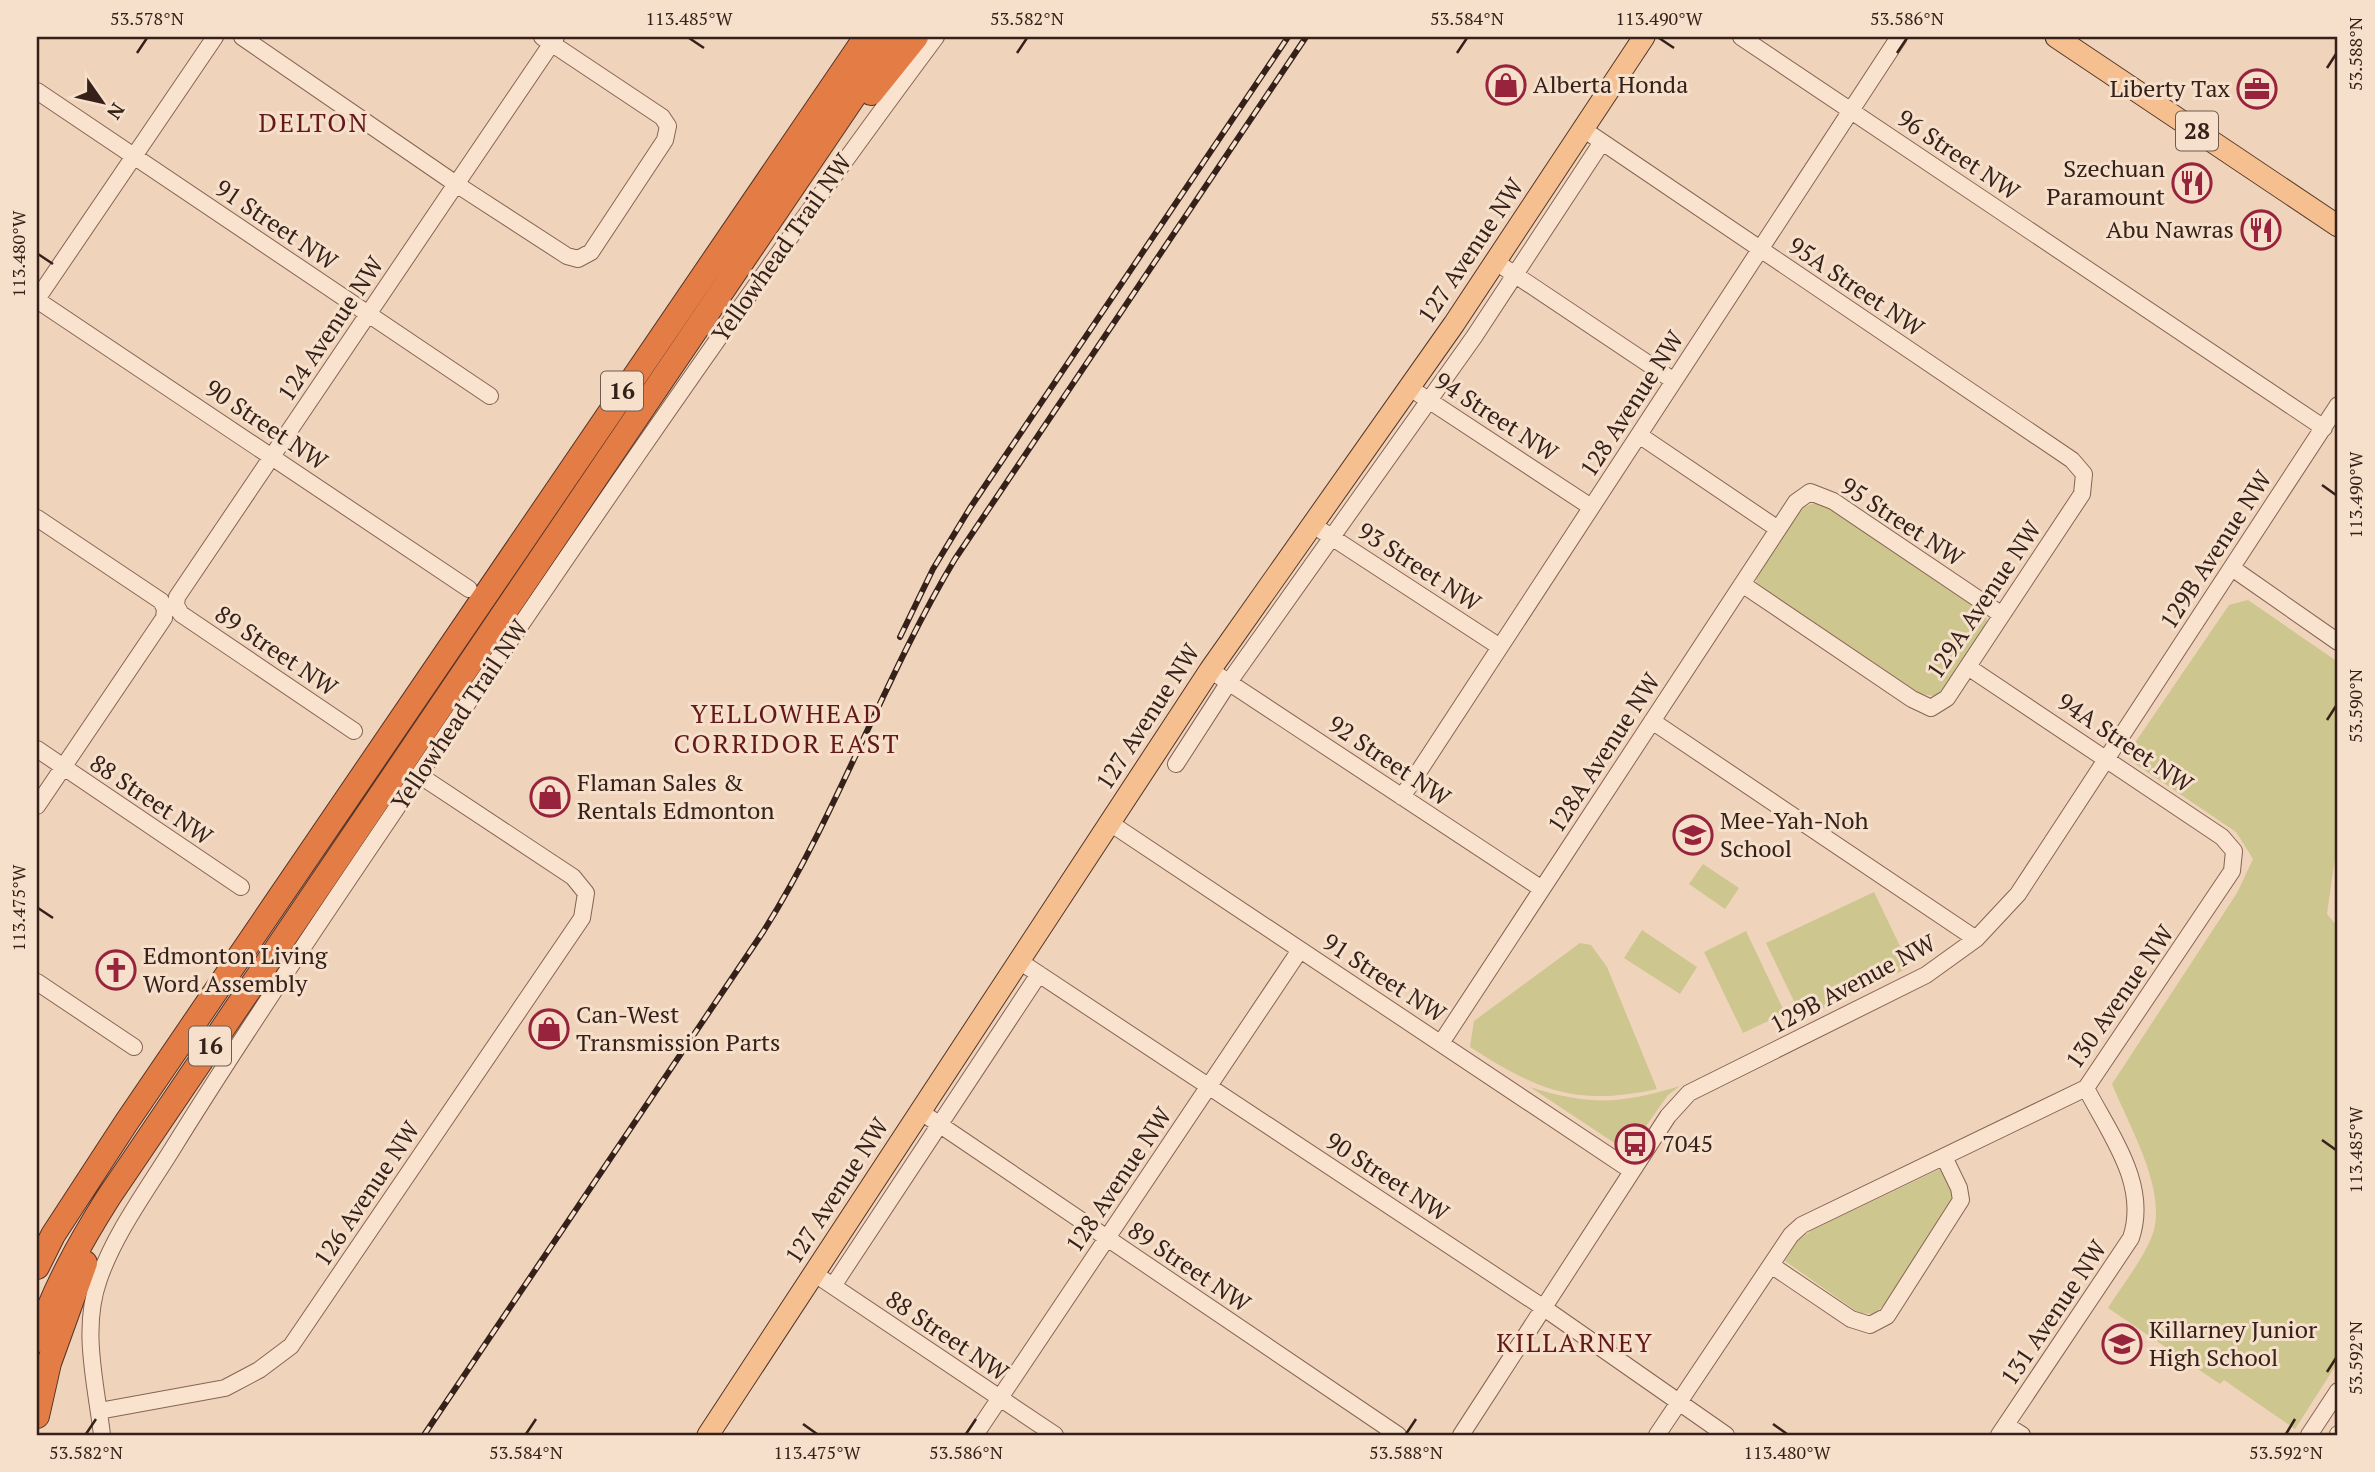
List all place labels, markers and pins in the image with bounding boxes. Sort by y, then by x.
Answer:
shop icon: Alberta Honda [1485,64,1527,106]
place label: Alberta Honda [1533,68,1688,100]
office icon: Liberty Tax [2236,68,2278,110]
place label: Liberty Tax [2110,72,2231,104]
place label: Szechuan Paramount [2046,152,2165,212]
restaurant icon: Szechuan Paramount [2171,162,2213,204]
restaurant icon: Abu Nawras [2240,209,2282,251]
place label: Abu Nawras [2106,213,2234,245]
place label: Flaman Sales & Rentals Edmonton [577,766,775,826]
shop icon: Flaman Sales & Rentals Edmonton [529,776,571,818]
place label: Mee-Yah-Noh School [1720,804,1869,864]
school or university icon: Mee-Yah-Noh School [1672,814,1714,856]
place label: Edmonton Living Word Assembly [143,939,328,999]
church icon: Edmonton Living Word Assembly [95,949,137,991]
place label: Can-West Transmission Parts [576,998,780,1058]
shop icon: Can-West Transmission Parts [528,1008,570,1050]
bus stop icon: 7045 [1614,1123,1656,1165]
place label: 7045 [1662,1127,1713,1159]
place label: Killarney Junior High School [2149,1313,2318,1373]
school or university icon: Killarney Junior High School [2101,1323,2143,1365]

